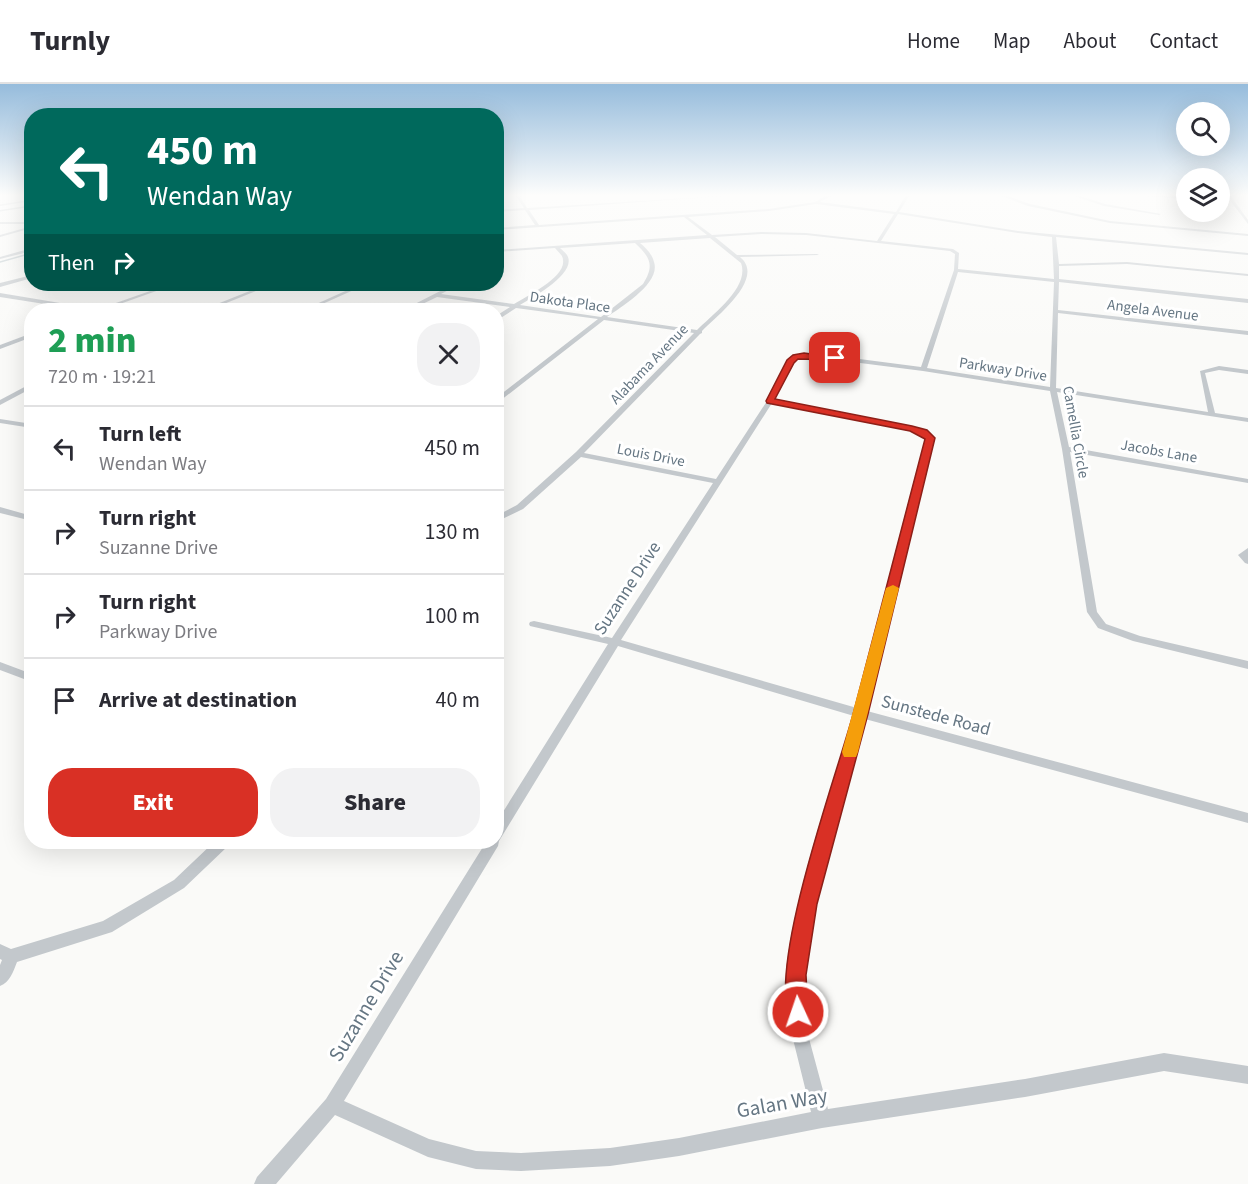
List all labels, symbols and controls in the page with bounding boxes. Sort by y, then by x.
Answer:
text: Turnly [30,21,110,61]
text: Home [907,26,960,56]
text: Map [993,26,1031,56]
text: About [1064,26,1116,56]
text: Contact [1149,26,1218,56]
map controls [1176,102,1230,222]
button: search [1176,102,1230,156]
text: 450 m [147,121,258,181]
icon: left [48,132,126,210]
button: layers [1176,168,1230,222]
text: Wendan Way [147,177,292,216]
icon: right [107,246,140,279]
text: Then [48,247,95,279]
street label: Dakota Place [528,286,611,319]
street label: Angela Avenue [1106,294,1200,327]
text: 2 min [48,315,136,366]
street label: Alabama Avenue [606,320,693,409]
button: close [417,323,480,386]
pin [809,332,860,383]
icon: arrive [818,341,851,374]
street label: Parkway Drive [957,352,1048,387]
text: 720 m · 19:21 [48,363,156,391]
street label: Camellia Circle [1057,384,1094,480]
text: Turn left [99,418,181,450]
icon: left [48,432,81,465]
text: 450 m [425,432,480,464]
street label: Jacobs Lane [1119,434,1199,469]
street label: Louis Drive [615,439,687,472]
text: Wendan Way [99,450,207,478]
text: Turn right [99,502,196,534]
icon: right [48,516,81,549]
text: 130 m [425,516,480,548]
text: Suzanne Drive [99,534,218,562]
street label: Suzanne Drive [588,537,667,640]
text: Turn right [99,586,196,618]
icon: right [48,600,81,633]
text: 100 m [425,600,480,632]
text: Parkway Drive [99,618,217,646]
icon: arrive [48,684,81,717]
text: Arrive at destination [99,684,297,716]
text: 40 m [435,684,480,716]
street label: Sunstede Road [878,689,993,742]
button: Exit [48,768,258,837]
button: Share [270,768,480,837]
street label: Suzanne Drive [321,945,411,1067]
position arrow [766,980,830,1044]
street label: Galan Way [734,1080,830,1126]

